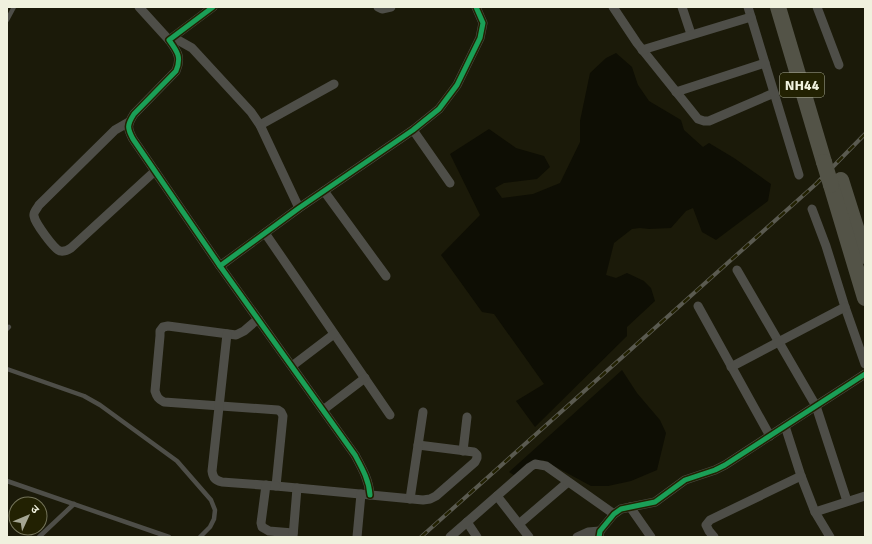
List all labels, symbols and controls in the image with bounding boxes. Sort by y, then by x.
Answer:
road number: NH44 [780,73,824,97]
north arrow [8,496,48,536]
text: उ [28,503,42,517]

